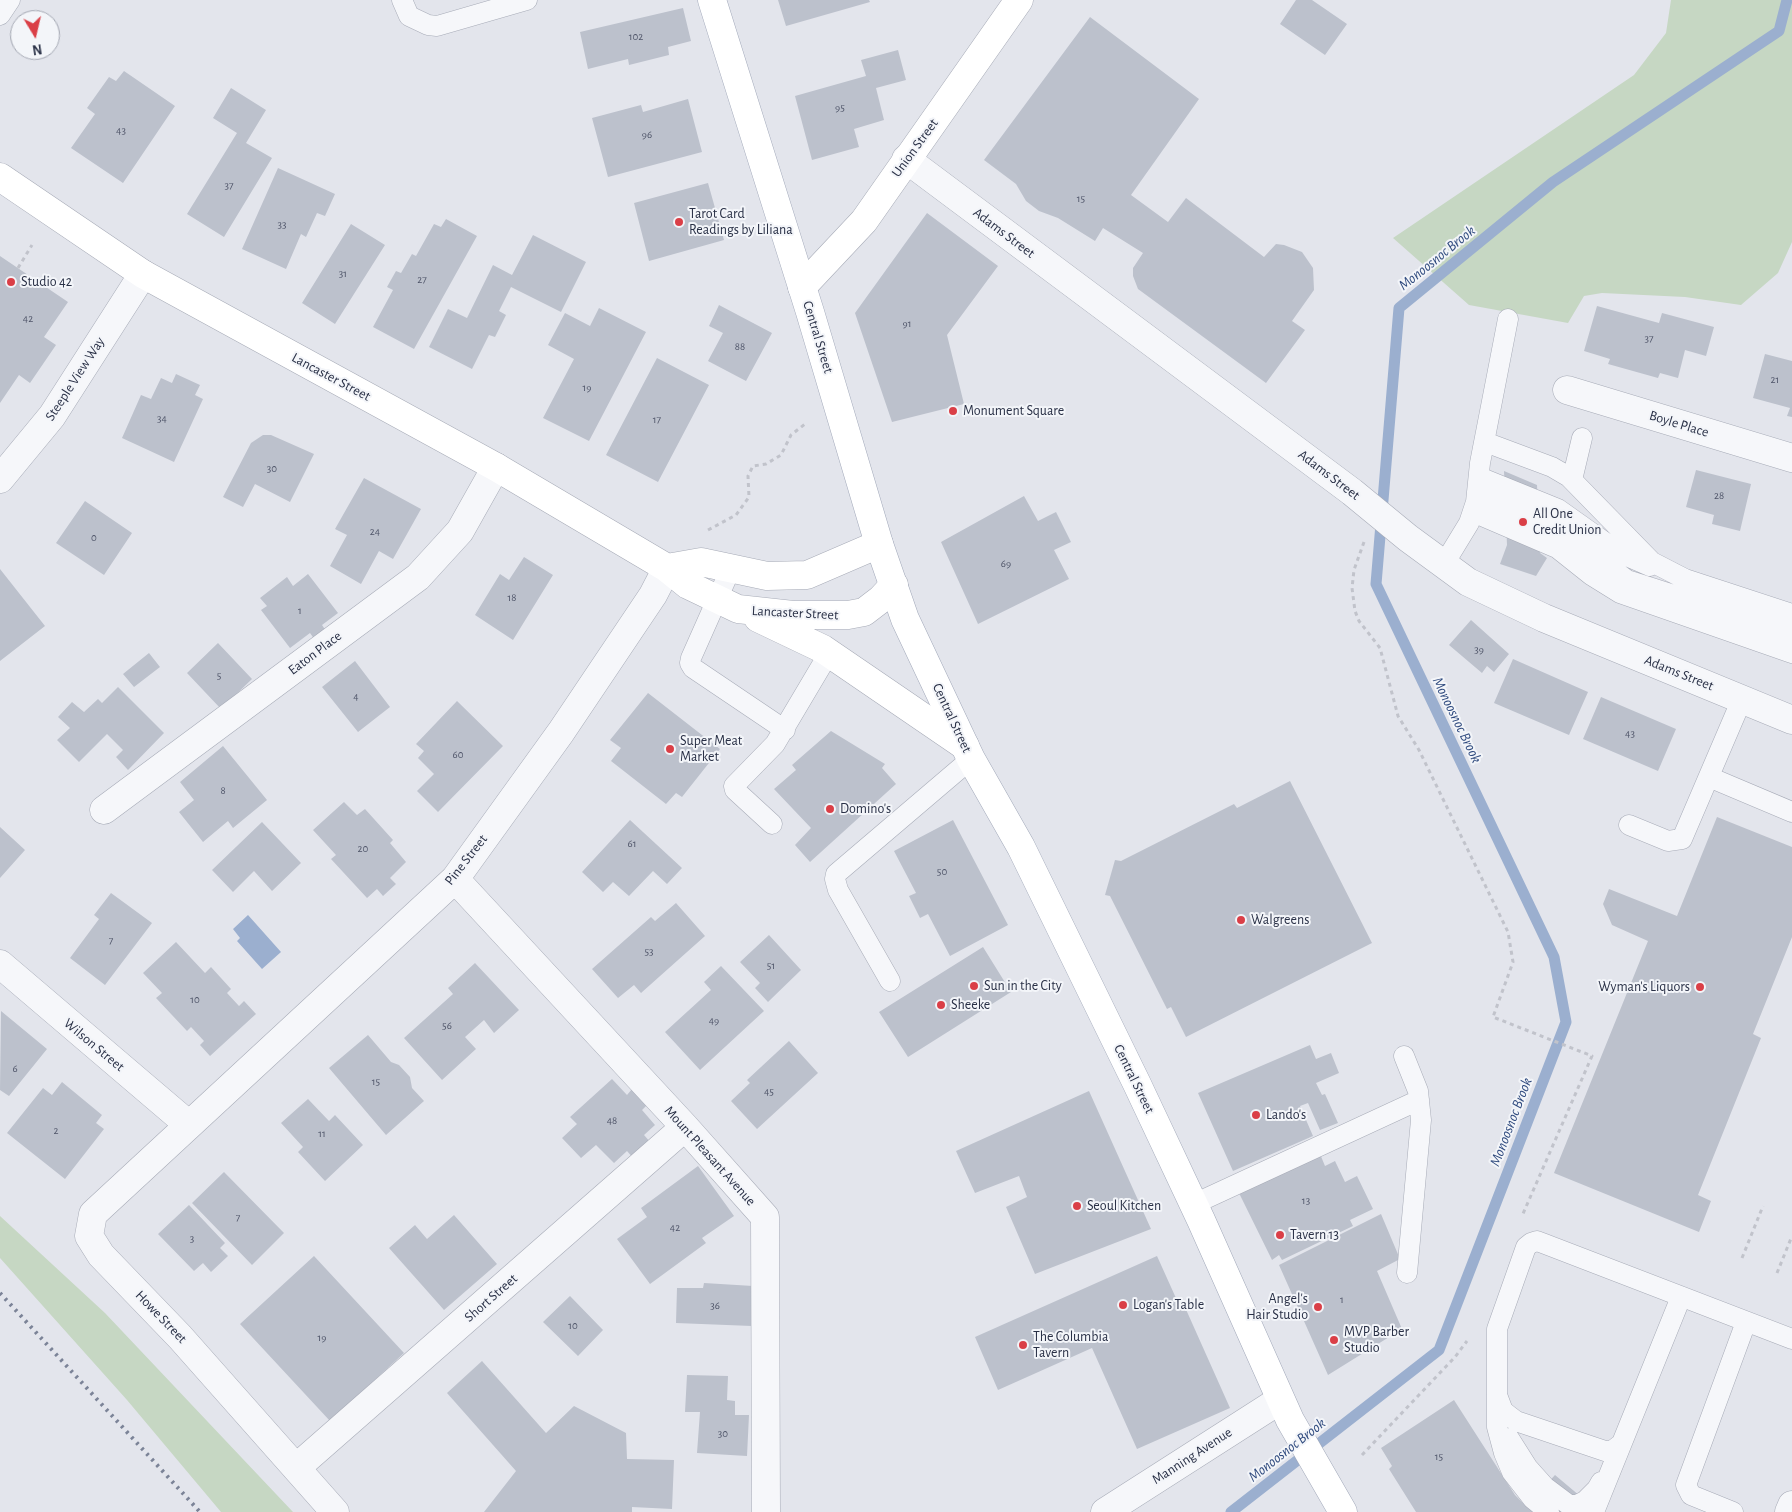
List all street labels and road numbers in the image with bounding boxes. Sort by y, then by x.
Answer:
street label: Union Street [888,115,942,181]
street label: Adams Street [970,204,1038,262]
street label: Central Street [799,299,837,375]
street label: Steeple View Way [42,334,108,424]
street label: Lancaster Street [289,349,373,405]
street label: Boyle Place [1647,407,1711,441]
street label: Adams Street [1295,446,1363,504]
street label: Lancaster Street [751,602,839,624]
street label: Eaton Place [285,627,345,679]
street label: Adams Street [1642,652,1716,694]
street label: Central Street [929,681,975,755]
street label: Pine Street [441,831,491,889]
street label: Wilson Street [60,1015,128,1075]
street label: Central Street [1110,1042,1158,1116]
street label: Mount Pleasant Avenue [661,1103,759,1209]
street label: Short Street [461,1270,521,1326]
street label: Howe Street [132,1287,190,1347]
street label: Manning Avenue [1149,1424,1235,1488]

